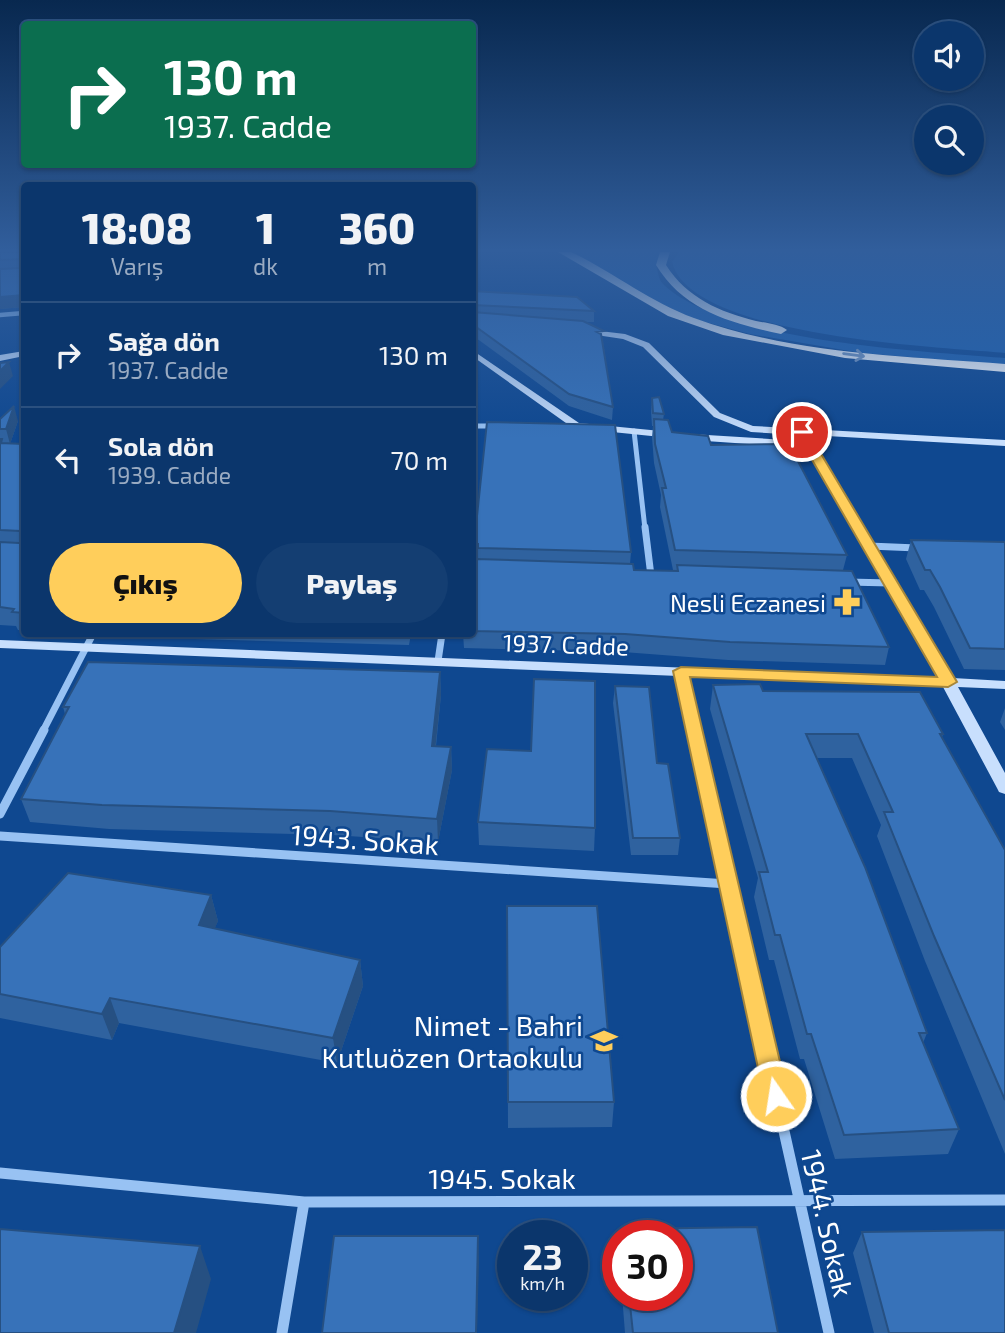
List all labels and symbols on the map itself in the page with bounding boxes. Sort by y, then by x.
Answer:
one-way arrow [842,349,865,362]
pin [772,402,832,462]
pharmacy icon: Nesli Eczanesi [832,587,862,617]
place label: Nesli Eczanesi [670,588,826,617]
street label: 1937. Cadde [503,627,629,661]
street label: 1943. Sokak [290,817,440,861]
place label: Nimet - Bahri Kutluözen Ortaokulu [322,1008,583,1074]
school or university icon: Nimet - Bahri Kutluözen Ortaokulu [589,1026,619,1056]
position arrow [739,1059,813,1133]
street label: 1944. Sokak [795,1146,861,1300]
street label: 1945. Sokak [428,1161,576,1195]
speed limit sign: 30 [602,1220,693,1311]

